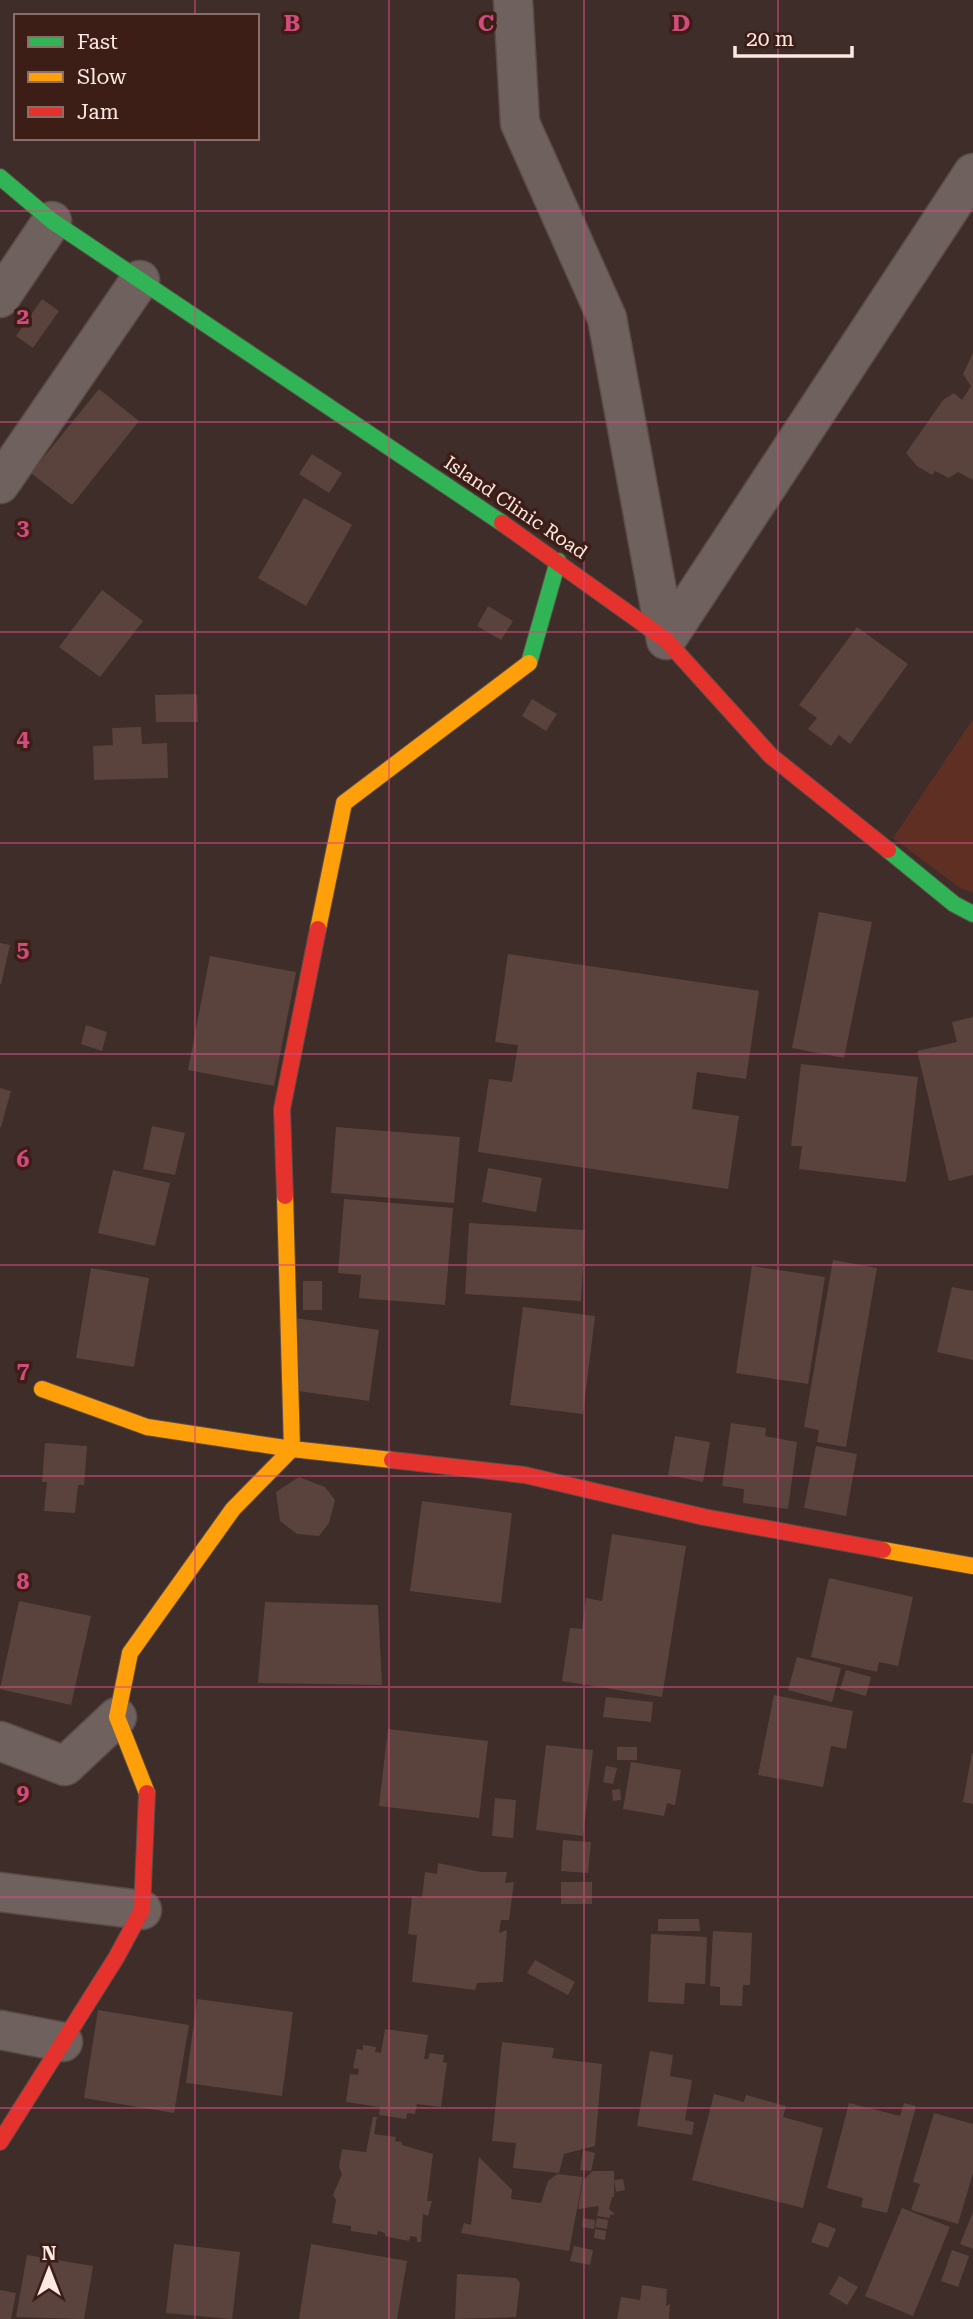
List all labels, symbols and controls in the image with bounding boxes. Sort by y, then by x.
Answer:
text: B [284,10,300,37]
text: C [478,10,494,37]
text: D [672,10,690,37]
legend [14,14,259,140]
scale bar [735,14,852,58]
text: 20 m [746,27,794,51]
text: Fast [77,30,118,54]
text: Slow [77,65,127,89]
text: Jam [77,100,119,124]
text: 2 [17,303,29,330]
street label: Island Clinic Road [440,451,592,564]
text: 3 [17,514,30,541]
text: 4 [17,725,30,752]
text: 5 [17,936,30,963]
text: 6 [17,1146,30,1173]
text: 7 [17,1357,30,1384]
text: 8 [17,1568,30,1595]
text: 9 [17,1779,30,1806]
north arrow [14,2235,84,2305]
text: N [42,2242,57,2265]

